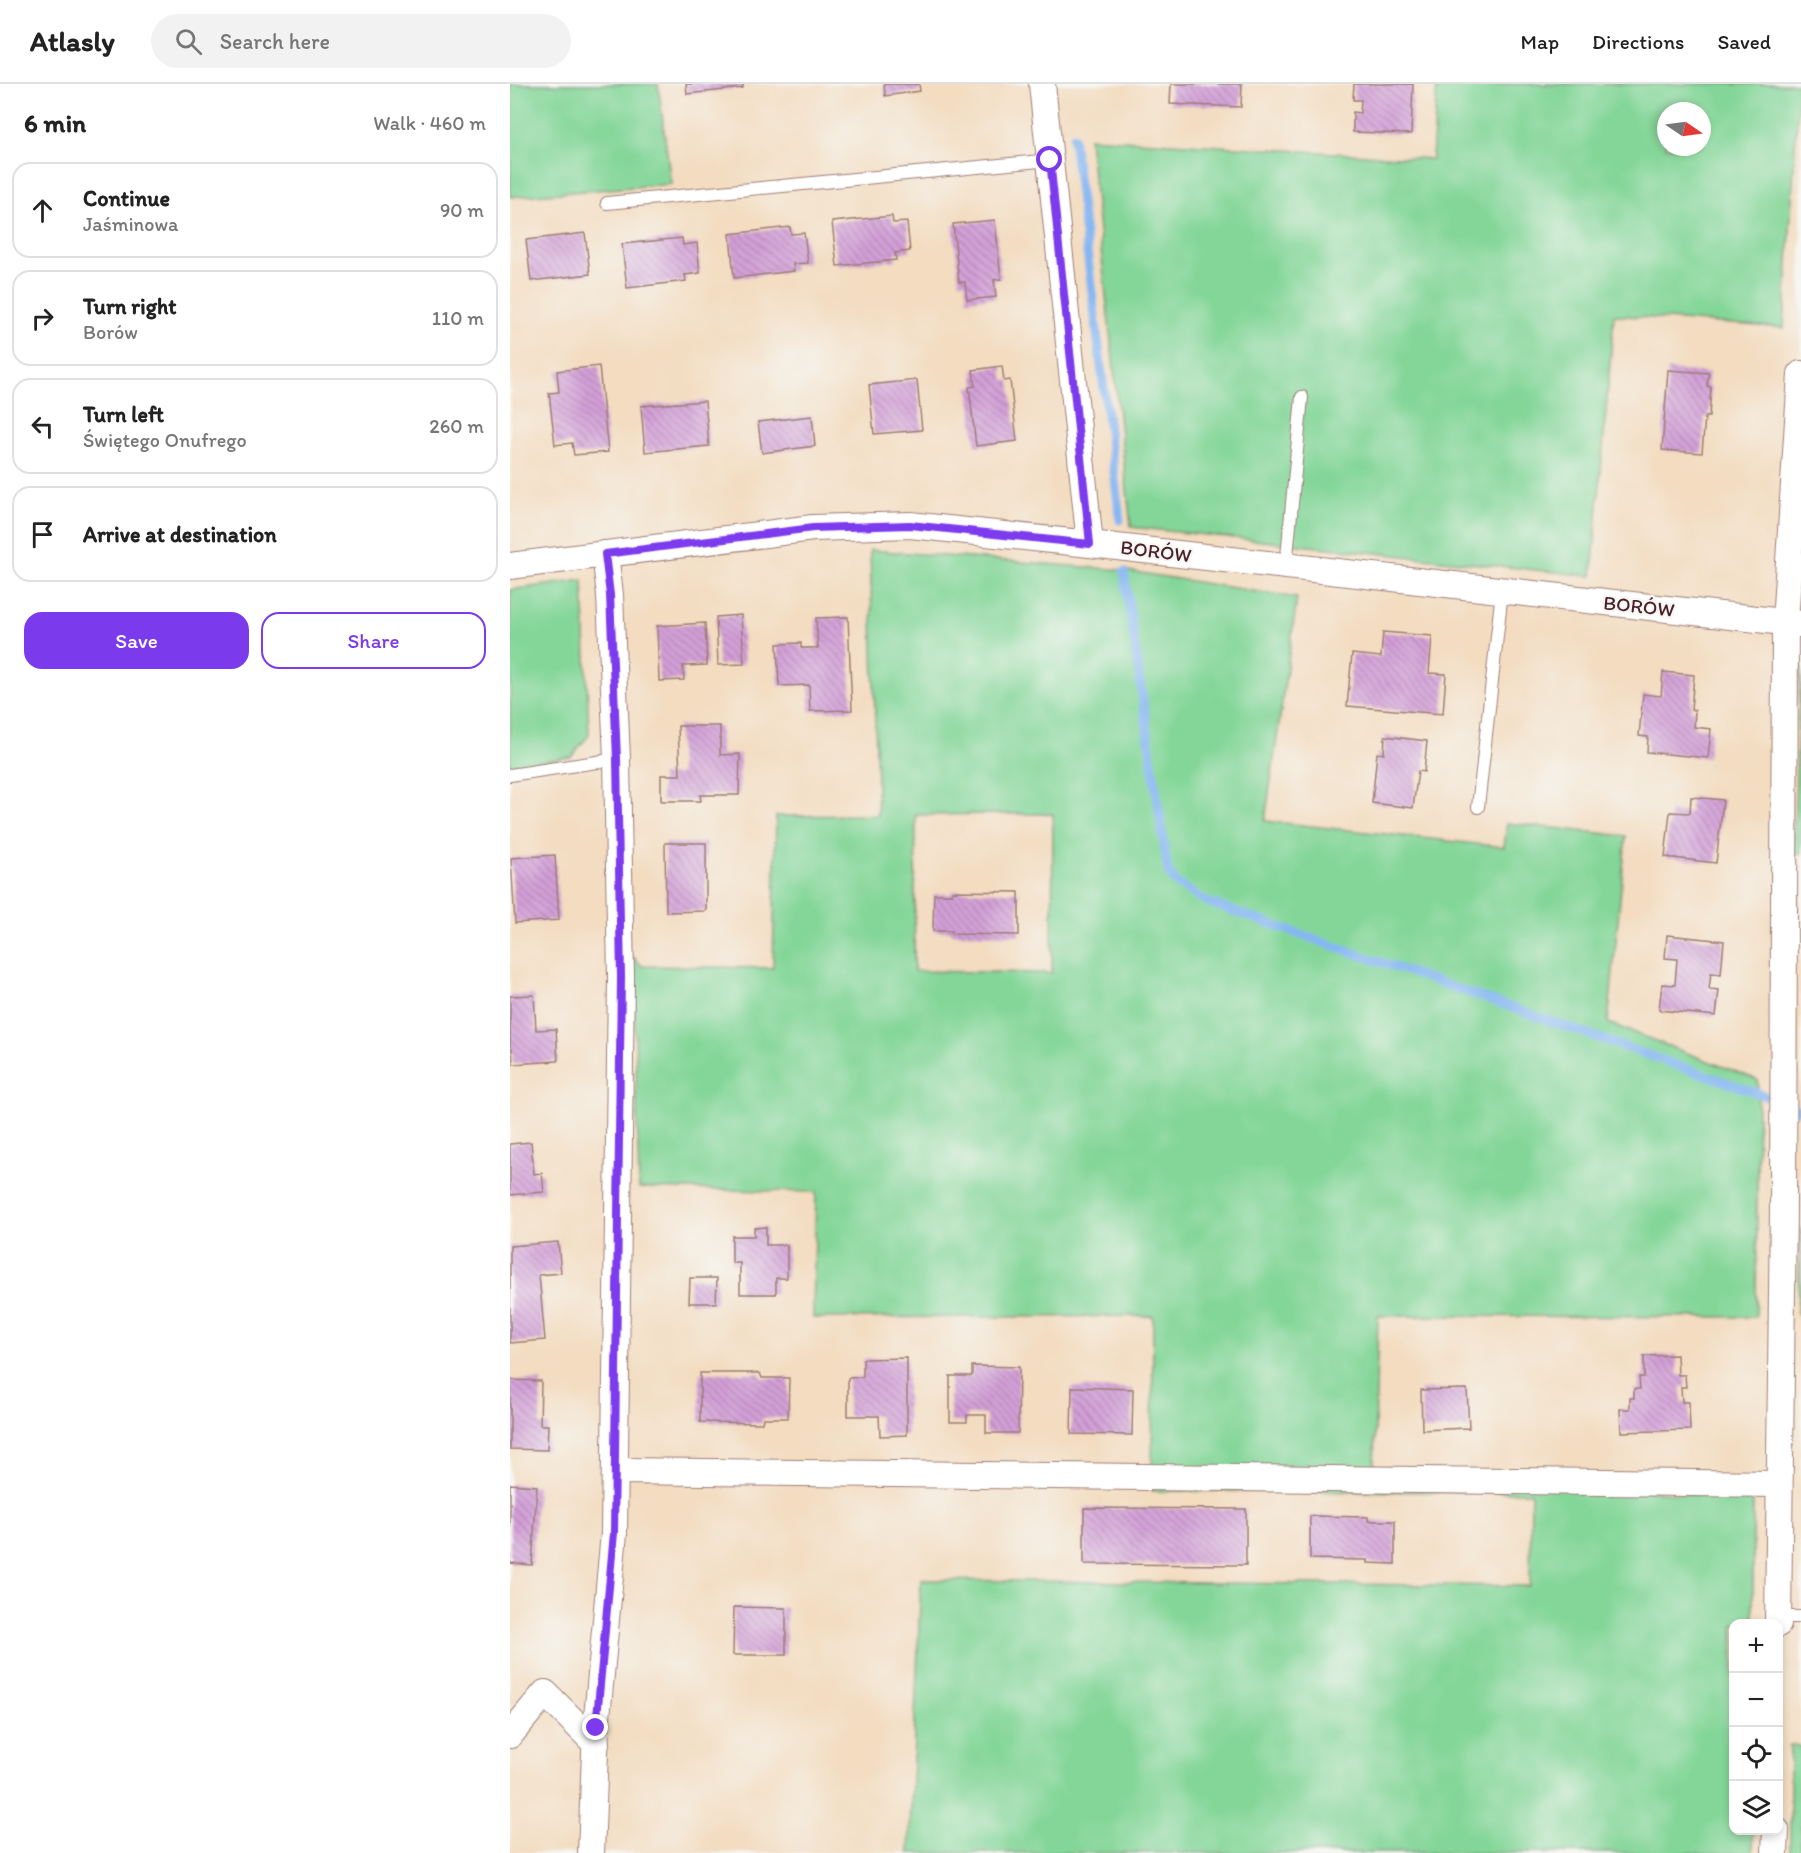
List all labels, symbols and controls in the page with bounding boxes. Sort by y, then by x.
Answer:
search box [151,14,571,68]
text: Atlasly [30,24,115,58]
icon: search [172,25,205,58]
text: Search here [220,28,330,55]
text: Map [1521,29,1559,54]
text: Directions [1592,29,1684,54]
text: Saved [1717,29,1771,54]
north arrow [1657,102,1711,156]
text: 6 min [24,107,86,139]
text: Walk · 460 m [373,111,486,135]
route start [1036,146,1062,172]
text: Continue [83,185,170,212]
icon: ahead [26,194,59,227]
text: 90 m [440,198,484,222]
text: Jaśminowa [83,212,178,236]
text: Turn right [83,293,177,320]
icon: right [26,302,59,335]
text: 110 m [432,306,484,330]
text: Borów [83,320,138,344]
text: Turn left [83,401,164,428]
icon: left [26,410,59,443]
text: 260 m [429,414,484,438]
text: Świętego Onufrego [83,428,247,452]
icon: arrive [26,518,59,551]
text: Arrive at destination [83,521,277,548]
street label: BORÓW [1119,535,1193,567]
street label: BORÓW [1602,590,1676,622]
button: Save [24,612,249,669]
button: Share [261,612,486,669]
map controls [1729,1619,1783,1835]
button: + [1729,1619,1783,1673]
button: − [1729,1673,1783,1727]
route end [582,1714,608,1740]
button: locate [1729,1727,1783,1781]
button: layers [1729,1781,1783,1835]

